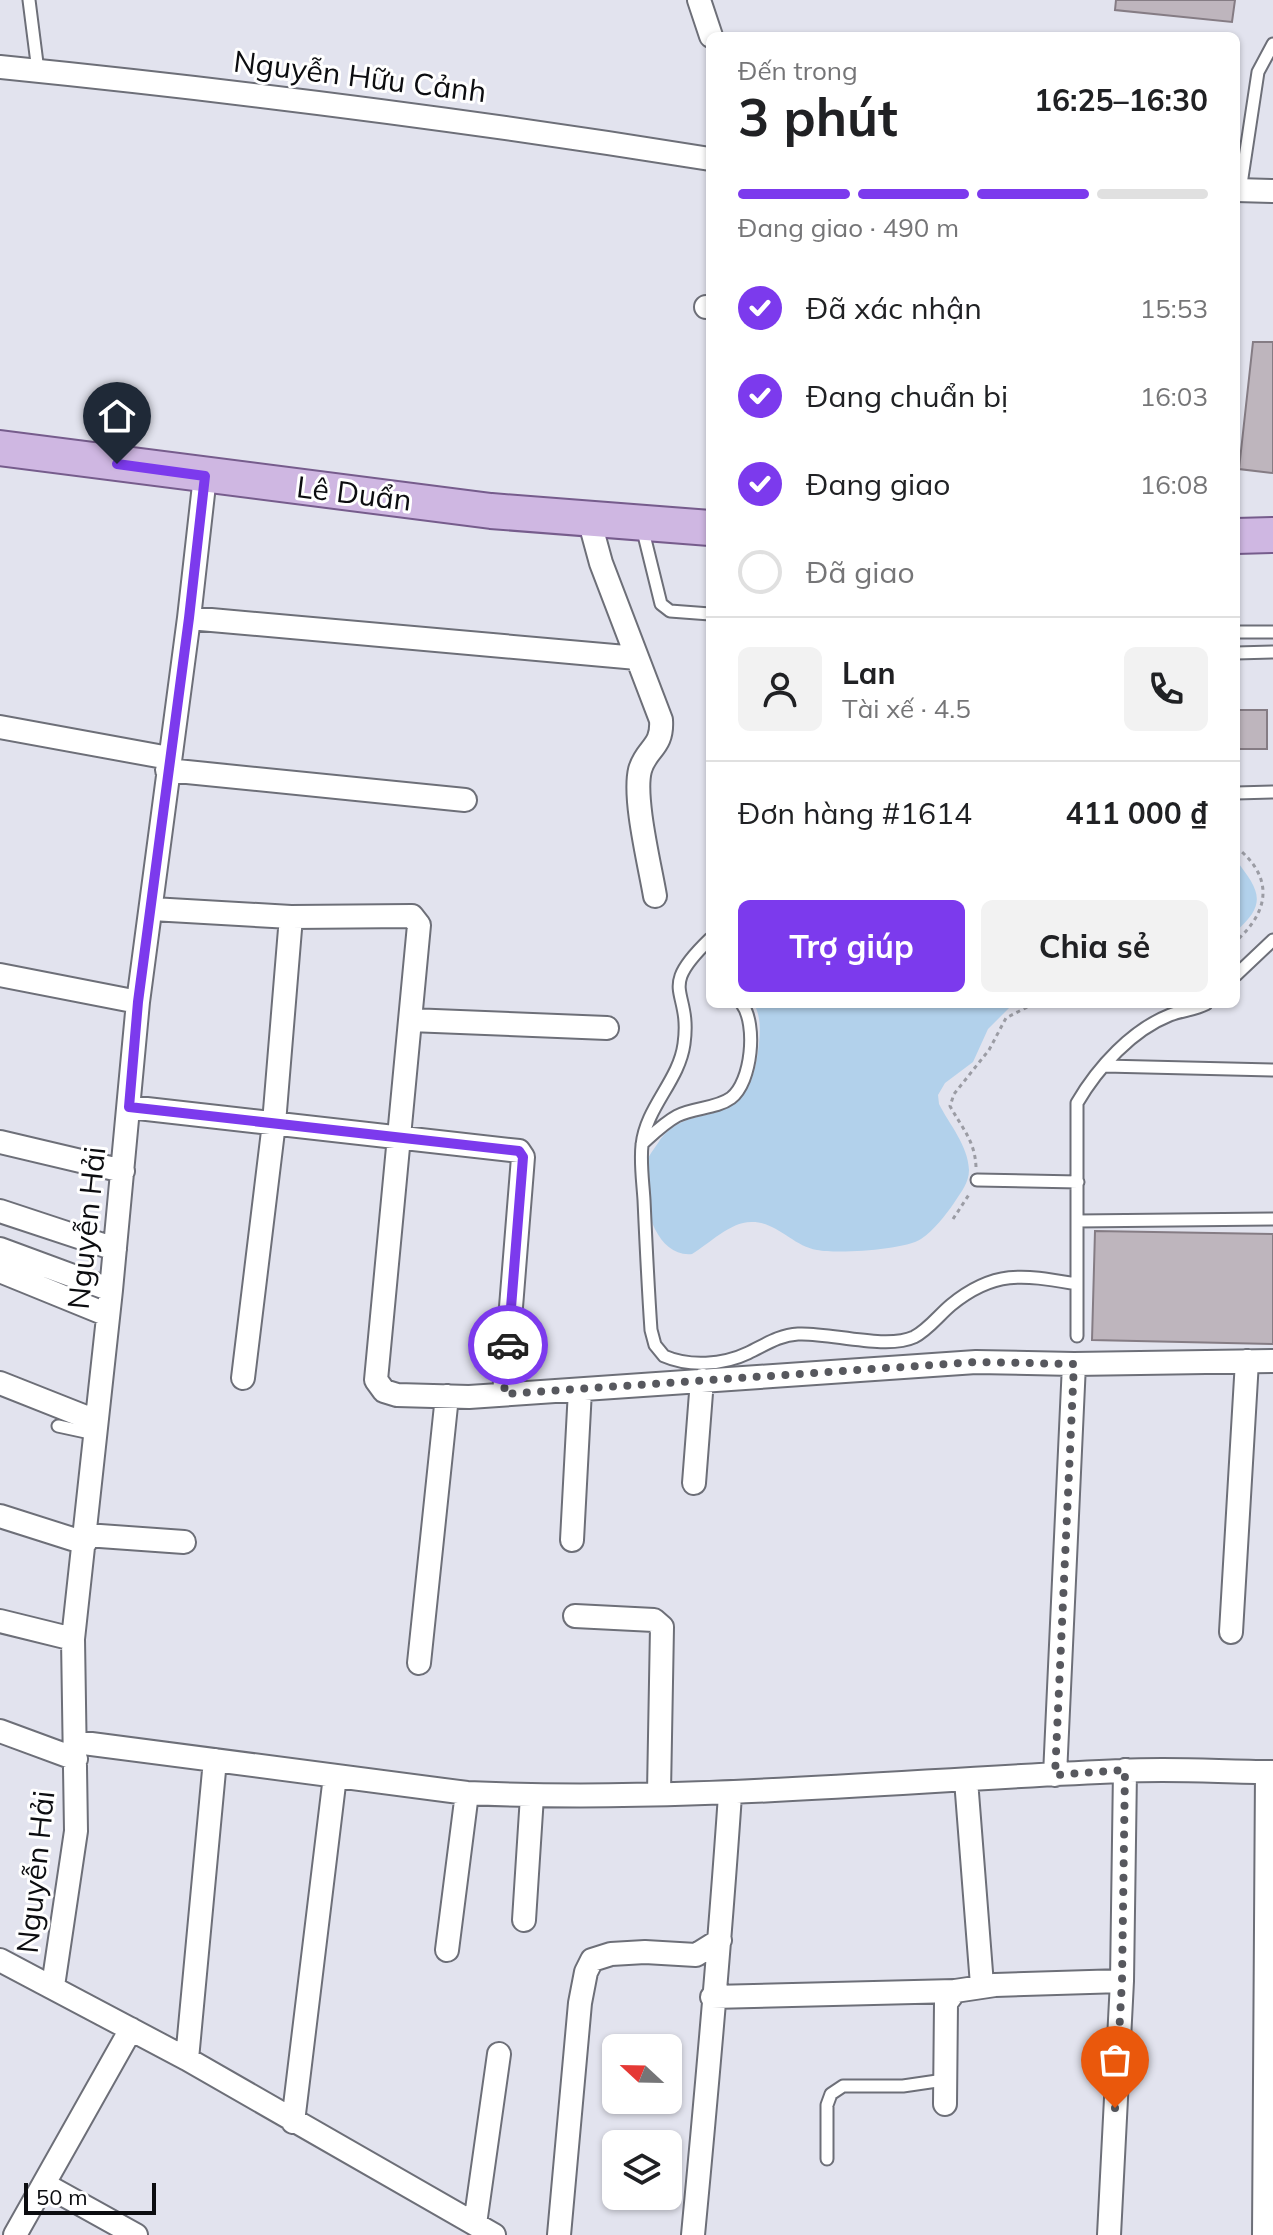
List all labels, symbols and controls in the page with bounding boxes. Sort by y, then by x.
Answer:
street label: Nguyễn Hữu Cảnh [232,42,489,110]
text: Đến trong [738,54,858,87]
text: 16:25–16:30 [1034,81,1208,119]
text: 3 phút [738,84,898,149]
text: Đang giao · 490 m [738,211,959,244]
icon: check [738,286,782,330]
text: Đã xác nhận [806,289,982,327]
text: 15:53 [1140,292,1208,325]
icon: check [738,374,782,418]
text: Đang chuẩn bị [806,377,1008,415]
text: 16:03 [1140,380,1208,413]
pin [83,382,151,464]
icon: home [95,394,139,438]
icon: check [738,462,782,506]
text: Đang giao [806,465,950,503]
street label: Lê Duẩn [294,467,414,519]
text: 16:08 [1140,468,1208,501]
text: Đã giao [806,553,915,591]
button: person [738,647,822,731]
button: phone [1124,647,1208,731]
text: Lan [842,654,896,692]
text: Tài xế · 4.5 [842,692,971,725]
text: Đơn hàng #1614 [738,794,972,832]
text: 411 000 ₫ [1066,794,1208,832]
button: Trợ giúp [738,900,965,992]
button: Chia sẻ [981,900,1208,992]
street label: Nguyễn Hải [59,1145,113,1311]
courier [468,1305,548,1385]
icon: car [486,1323,530,1367]
street label: Nguyễn Hải [8,1789,62,1955]
pin [1081,2026,1149,2108]
north arrow [602,2034,682,2114]
map controls [602,2034,682,2210]
icon: bag [1093,2038,1137,2082]
button: layers [602,2130,682,2210]
scale bar [24,2179,156,2215]
text: 50 m [36,2183,87,2211]

